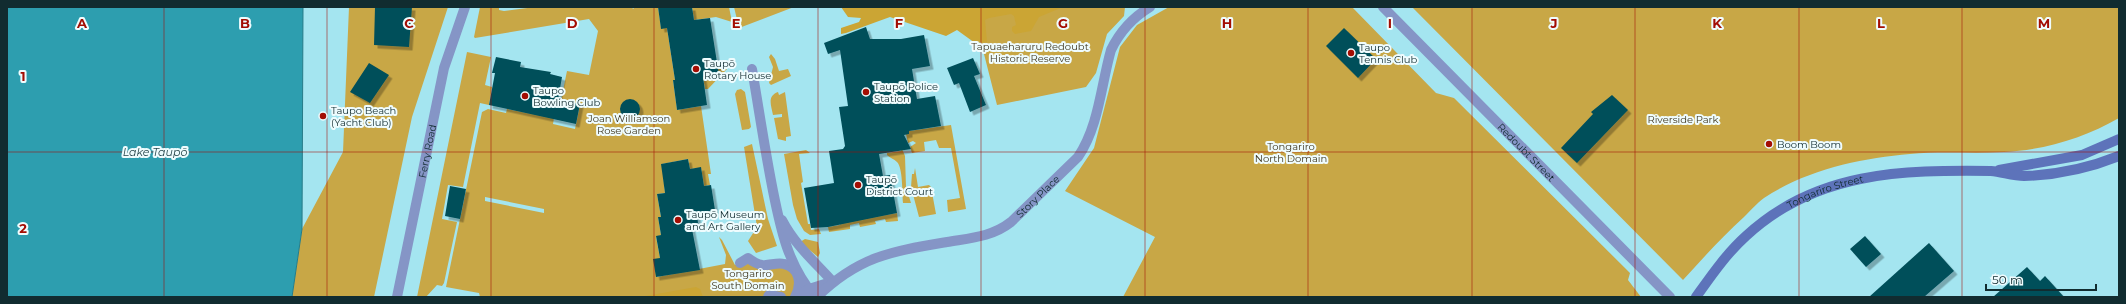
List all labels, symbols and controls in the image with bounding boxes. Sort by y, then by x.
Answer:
text: A [76,15,88,31]
text: B [240,15,250,31]
text: C [404,15,414,31]
text: D [567,15,578,31]
text: E [732,15,741,31]
text: F [895,15,903,31]
text: G [1058,15,1068,31]
text: H [1222,15,1232,31]
text: I [1388,15,1392,31]
text: J [1549,15,1558,31]
text: K [1712,15,1722,31]
text: L [1877,15,1885,31]
text: M [2038,15,2050,31]
park label: Tapuaeharuru Redoubt Historic Reserve [971,40,1089,65]
place label: Taupo Tennis Club [1359,41,1417,66]
marker: Taupo Tennis Club [1346,48,1356,58]
place label: Taupō Rotary House [704,57,771,82]
marker: Taupō Rotary House [691,64,701,74]
text: 1 [20,68,26,84]
place label: Taupō Police Station [874,80,938,105]
place label: Taupo Bowling Club [533,84,601,109]
marker: Taupō Police Station [861,87,871,97]
marker: Taupo Bowling Club [520,91,530,101]
place label: Taupo Beach (Yacht Club) [331,104,396,129]
marker: Taupo Beach (Yacht Club) [318,111,328,121]
park label: Joan Williamson Rose Garden [587,112,670,137]
park label: Riverside Park [1647,113,1719,126]
street label: Redoubt Street [1495,120,1558,184]
street label: Ferry Road [416,123,439,179]
place label: Boom Boom [1777,138,1841,151]
marker: Boom Boom [1764,139,1774,149]
park label: Tongariro North Domain [1255,140,1327,165]
water label: Lake Taupō [123,145,187,159]
place label: Taupō District Court [866,173,933,198]
street label: Story Place [1013,173,1062,221]
street label: Tongariro Street [1785,173,1865,212]
marker: Taupō District Court [853,180,863,190]
place label: Taupō Museum and Art Gallery [686,208,764,233]
marker: Taupō Museum and Art Gallery [673,215,683,225]
text: 2 [19,220,27,236]
scale bar [1986,266,2096,292]
park label: Tongariro South Domain [711,267,785,292]
text: 50 m [1992,272,2023,287]

